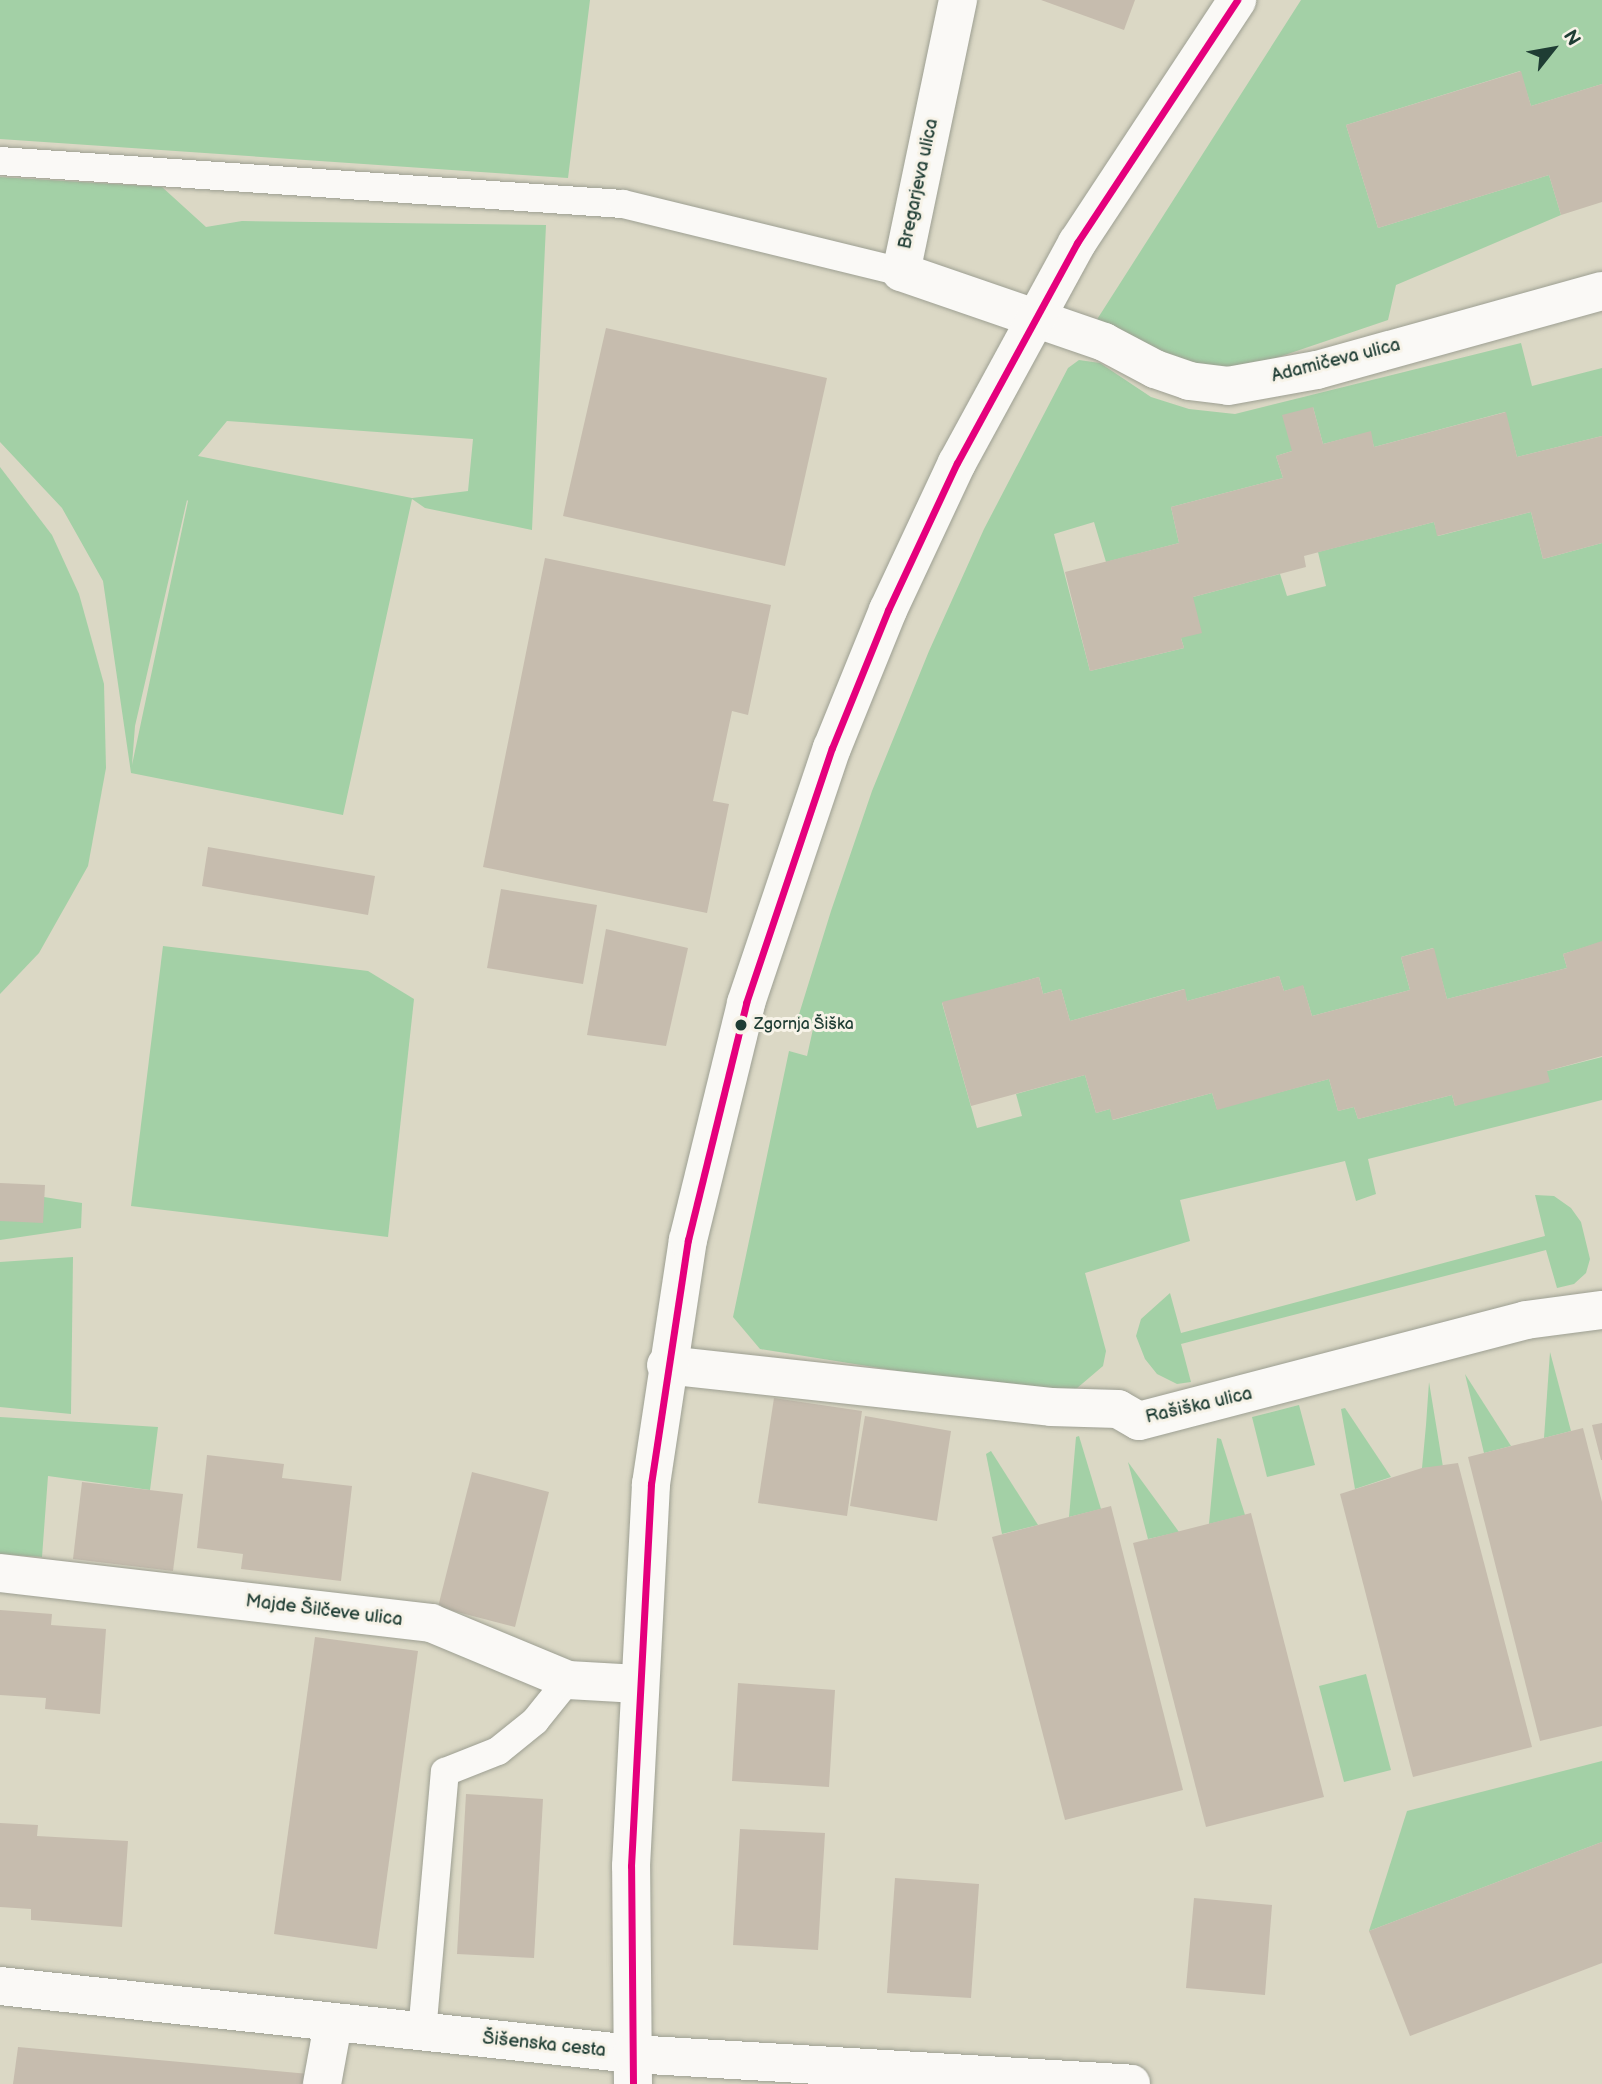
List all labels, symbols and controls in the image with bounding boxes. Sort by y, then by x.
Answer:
north arrow [1518,14,1588,84]
text: N [1558,26,1585,50]
street label: Bregarjeva ulica [895,117,943,251]
street label: Adamičeva ulica [1269,335,1403,387]
place label: Zgornja Šiška [754,1015,854,1035]
marker: Zgornja Šiška [734,1018,748,1032]
street label: Rašiška ulica [1144,1383,1254,1429]
street label: Majde Šilčeve ulica [244,1591,404,1631]
street label: Šišenska cesta [481,2028,607,2062]

